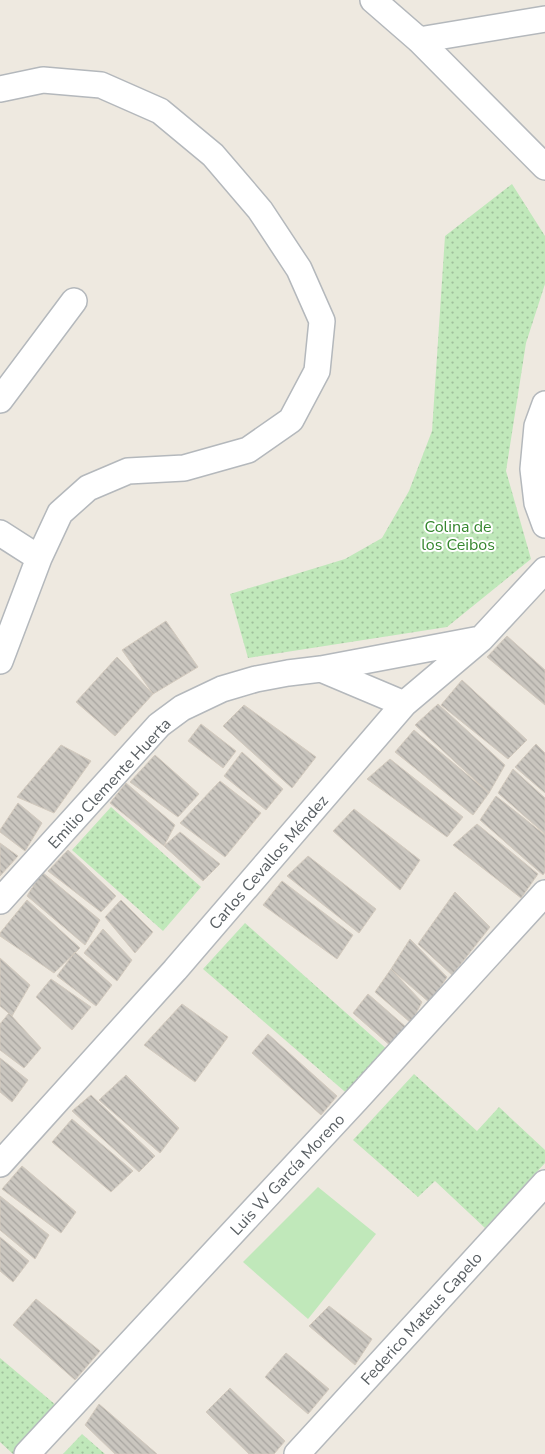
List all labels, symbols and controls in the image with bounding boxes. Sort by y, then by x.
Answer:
park label: Colina de los Ceibos [421,516,495,556]
street label: Emilio Clemente Huerta [43,713,176,854]
street label: Carlos Cevallos Méndez [204,791,333,935]
street label: Luis W García Moreno [226,1109,350,1240]
street label: Federico Mateus Capelo [356,1247,487,1390]

